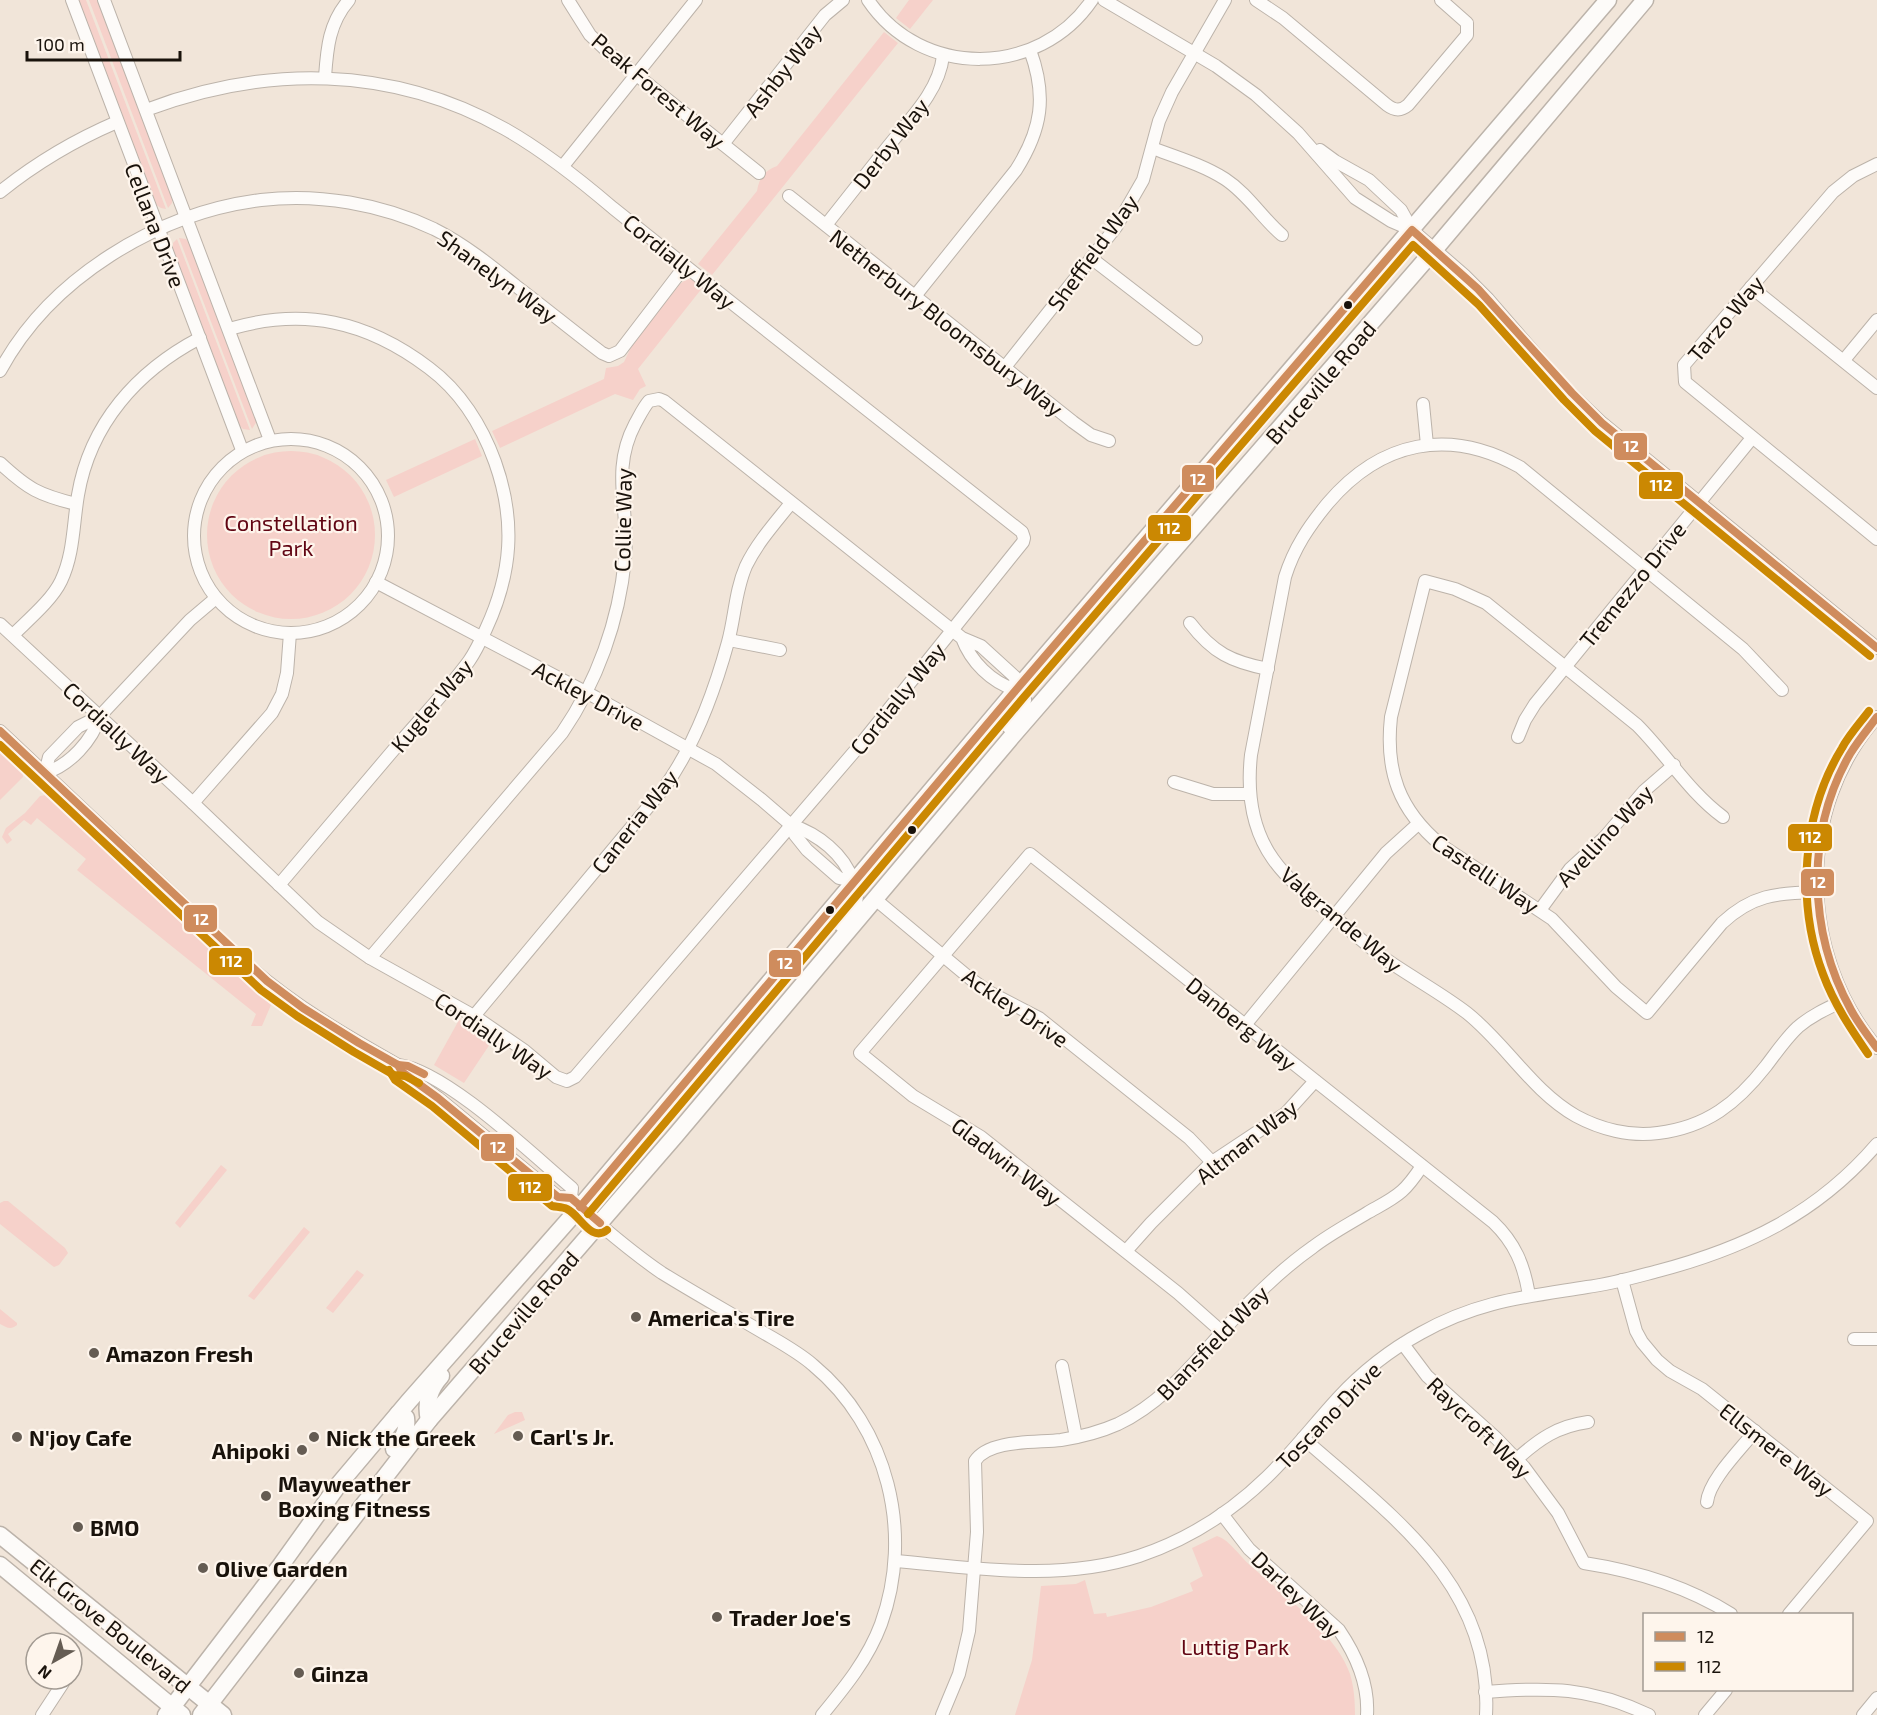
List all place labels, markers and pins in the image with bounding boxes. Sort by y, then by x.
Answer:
unlabelled marker [1342,299,1354,311]
unlabelled marker [906,824,918,836]
unlabelled marker [824,904,836,916]
place label: America's Tire [648,1304,795,1330]
marker: America's Tire [629,1310,643,1324]
place label: Amazon Fresh [106,1340,253,1366]
marker: Amazon Fresh [87,1346,101,1360]
place label: Carl's Jr. [530,1423,614,1449]
place label: N'joy Cafe [29,1424,132,1451]
place label: Nick the Greek [326,1424,476,1450]
marker: Carl's Jr. [511,1429,525,1443]
marker: N'joy Cafe [10,1430,24,1444]
marker: Nick the Greek [307,1430,321,1444]
place label: Ahipoki [212,1437,290,1463]
marker: Ahipoki [295,1443,309,1457]
place label: Mayweather Boxing Fitness [278,1470,430,1521]
marker: Mayweather Boxing Fitness [259,1489,273,1503]
place label: BMO [90,1514,139,1540]
marker: BMO [71,1520,85,1534]
place label: Olive Garden [215,1555,348,1581]
marker: Olive Garden [196,1561,210,1575]
place label: Trader Joe's [729,1604,851,1630]
marker: Trader Joe's [710,1610,724,1624]
place label: Ginza [311,1660,369,1686]
marker: Ginza [292,1666,306,1680]

